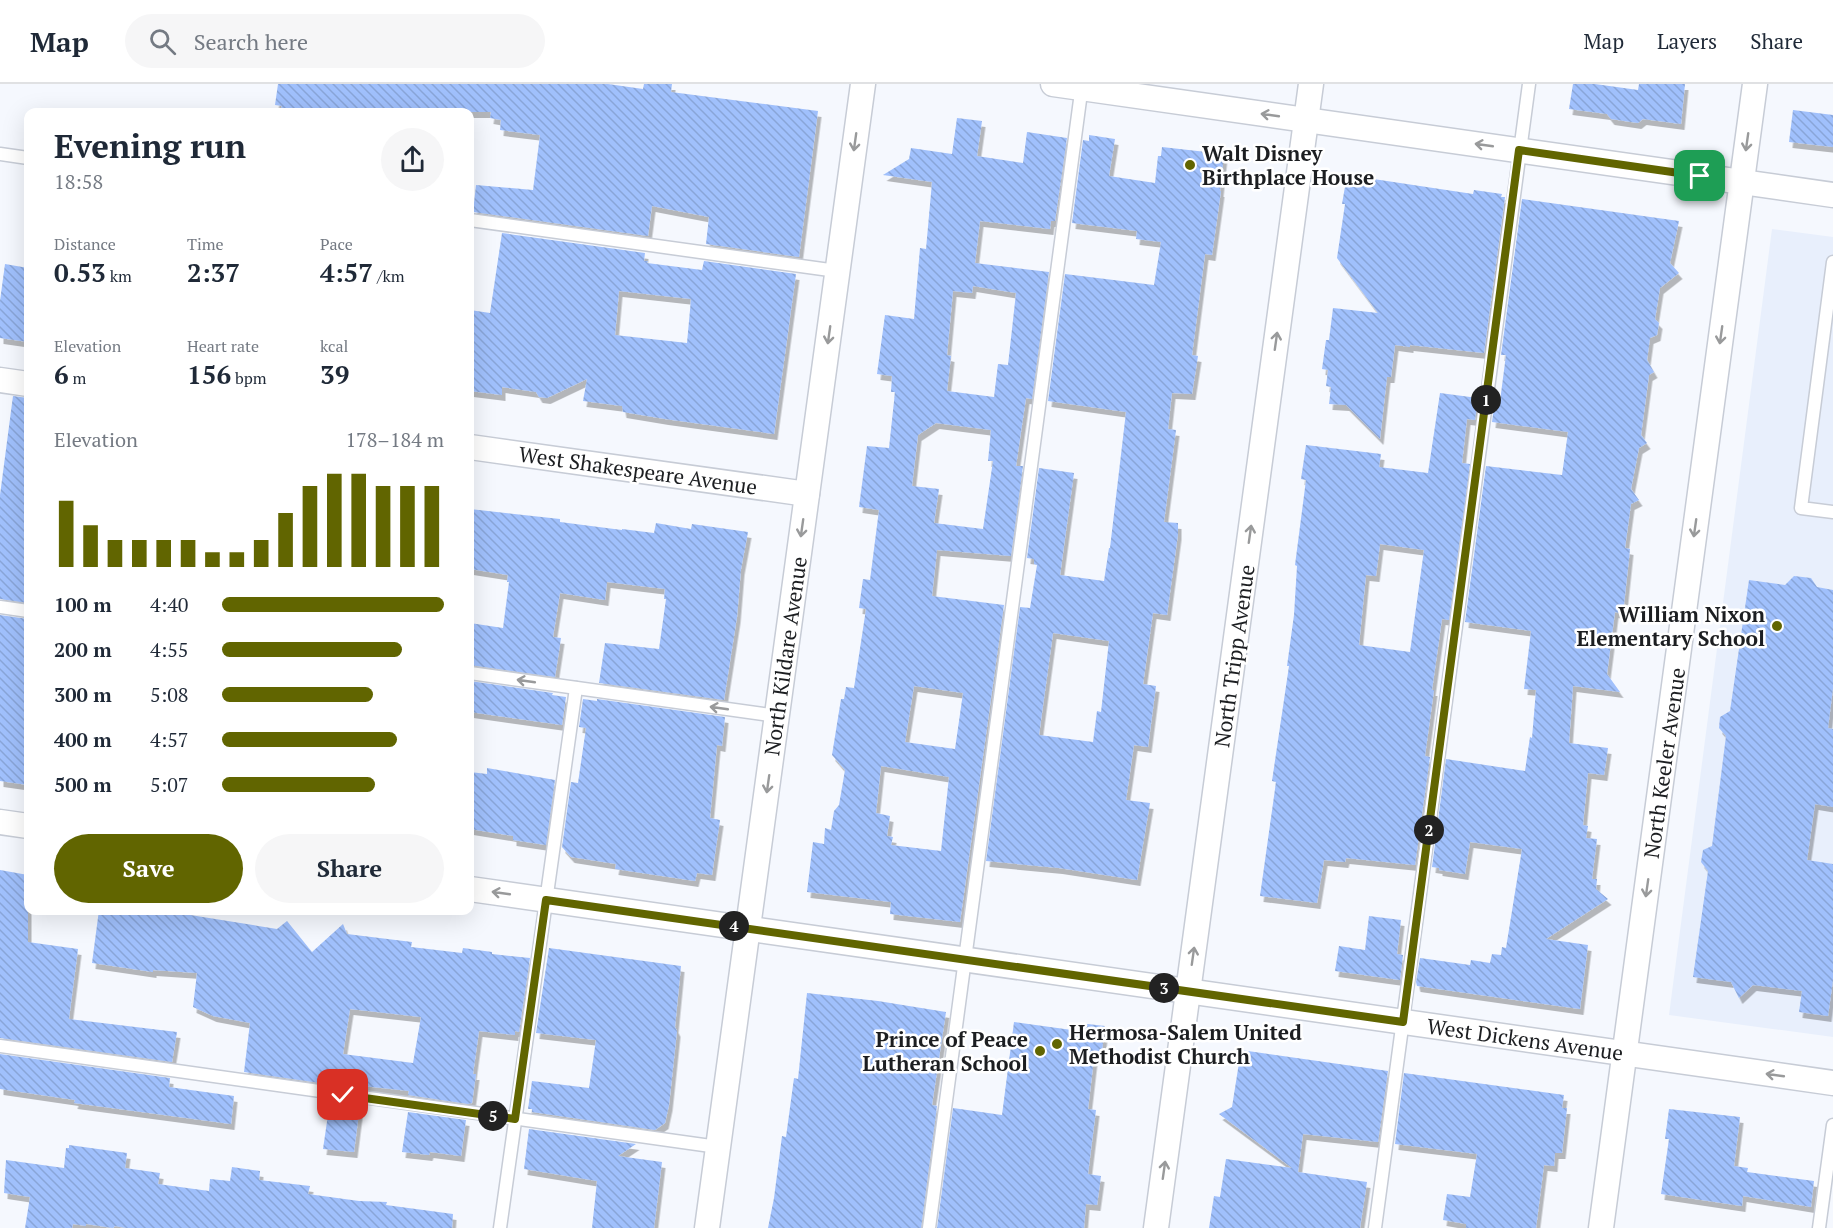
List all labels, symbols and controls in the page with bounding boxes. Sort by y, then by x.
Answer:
search box [125,14,545,68]
text: Map [30,23,89,60]
icon: search [146,25,179,58]
text: Search here [194,27,308,56]
text: Map [1583,27,1624,55]
text: Layers [1657,27,1717,55]
text: Share [1750,27,1803,55]
one-way arrow [1261,109,1281,120]
text: Evening run [54,124,246,167]
button: share [381,128,444,191]
one-way arrow [849,132,860,151]
one-way arrow [1742,132,1753,151]
place label: Walt Disney Birthplace House [1202,139,1374,191]
one-way arrow [1475,140,1494,151]
pin [1674,150,1725,201]
marker: Walt Disney Birthplace House [1183,158,1197,172]
icon: arrive [1683,159,1716,192]
text: 18:58 [54,168,103,195]
text: Distance [54,233,116,255]
text: Time [187,233,224,255]
text: Pace [320,233,353,255]
text: 0.53 [54,255,106,289]
text: 2:37 [187,255,240,289]
text: 4:57 [320,255,373,289]
text: km [106,265,132,287]
text: /km [373,265,404,287]
one-way arrow [823,325,834,345]
one-way arrow [1716,325,1727,345]
one-way arrow [1271,331,1282,351]
text: Elevation [54,335,121,357]
text: Heart rate [187,335,259,357]
text: kcal [320,335,348,357]
text: 6 [54,357,69,391]
text: 156 [187,357,231,391]
text: 39 [320,357,349,391]
text: m [69,367,86,389]
text: bpm [231,367,267,389]
pin: 1 [1471,385,1501,415]
text: 1 [1481,389,1491,411]
text: Elevation [54,426,138,453]
text: 178–184 m [345,426,444,453]
street label: West Shakespeare Avenue [517,439,759,501]
one-way arrow [797,518,808,538]
one-way arrow [1690,518,1701,538]
one-way arrow [1245,524,1256,544]
street label: North Kildare Avenue [757,555,813,757]
street label: North Tripp Avenue [1207,563,1261,749]
text: 100 m [54,591,112,618]
text: 4:40 [150,591,189,618]
place label: William Nixon Elementary School [1577,600,1765,652]
marker: William Nixon Elementary School [1770,619,1784,633]
text: 200 m [54,636,112,663]
text: 4:55 [150,636,189,663]
street label: North Keeler Avenue [1637,666,1691,860]
one-way arrow [516,675,536,686]
text: 300 m [54,681,112,708]
text: 5:08 [150,681,189,708]
one-way arrow [710,702,729,713]
text: 400 m [54,726,112,753]
text: 4:57 [150,726,189,753]
text: 500 m [54,771,112,798]
text: 5:07 [150,771,189,798]
one-way arrow [762,774,773,793]
pin: 2 [1414,815,1444,845]
text: 2 [1424,819,1434,841]
button: Save [54,834,243,903]
button: Share [255,834,444,903]
one-way arrow [1641,878,1652,898]
one-way arrow [492,888,511,899]
pin: 4 [719,911,749,941]
text: 4 [729,915,739,937]
one-way arrow [1188,947,1199,966]
pin: 3 [1149,973,1179,1003]
text: 3 [1159,977,1169,999]
street label: West Dickens Avenue [1425,1011,1625,1067]
place label: Hermosa-Salem United Methodist Church [1069,1018,1302,1070]
place label: Prince of Peace Lutheran School [862,1025,1028,1077]
marker: Hermosa-Salem United Methodist Church [1050,1037,1064,1051]
marker: Prince of Peace Lutheran School [1033,1044,1047,1058]
pin [317,1069,368,1120]
one-way arrow [1766,1069,1785,1080]
icon: check [326,1078,359,1111]
pin: 5 [478,1101,508,1131]
text: 5 [488,1105,498,1127]
one-way arrow [1159,1161,1170,1180]

